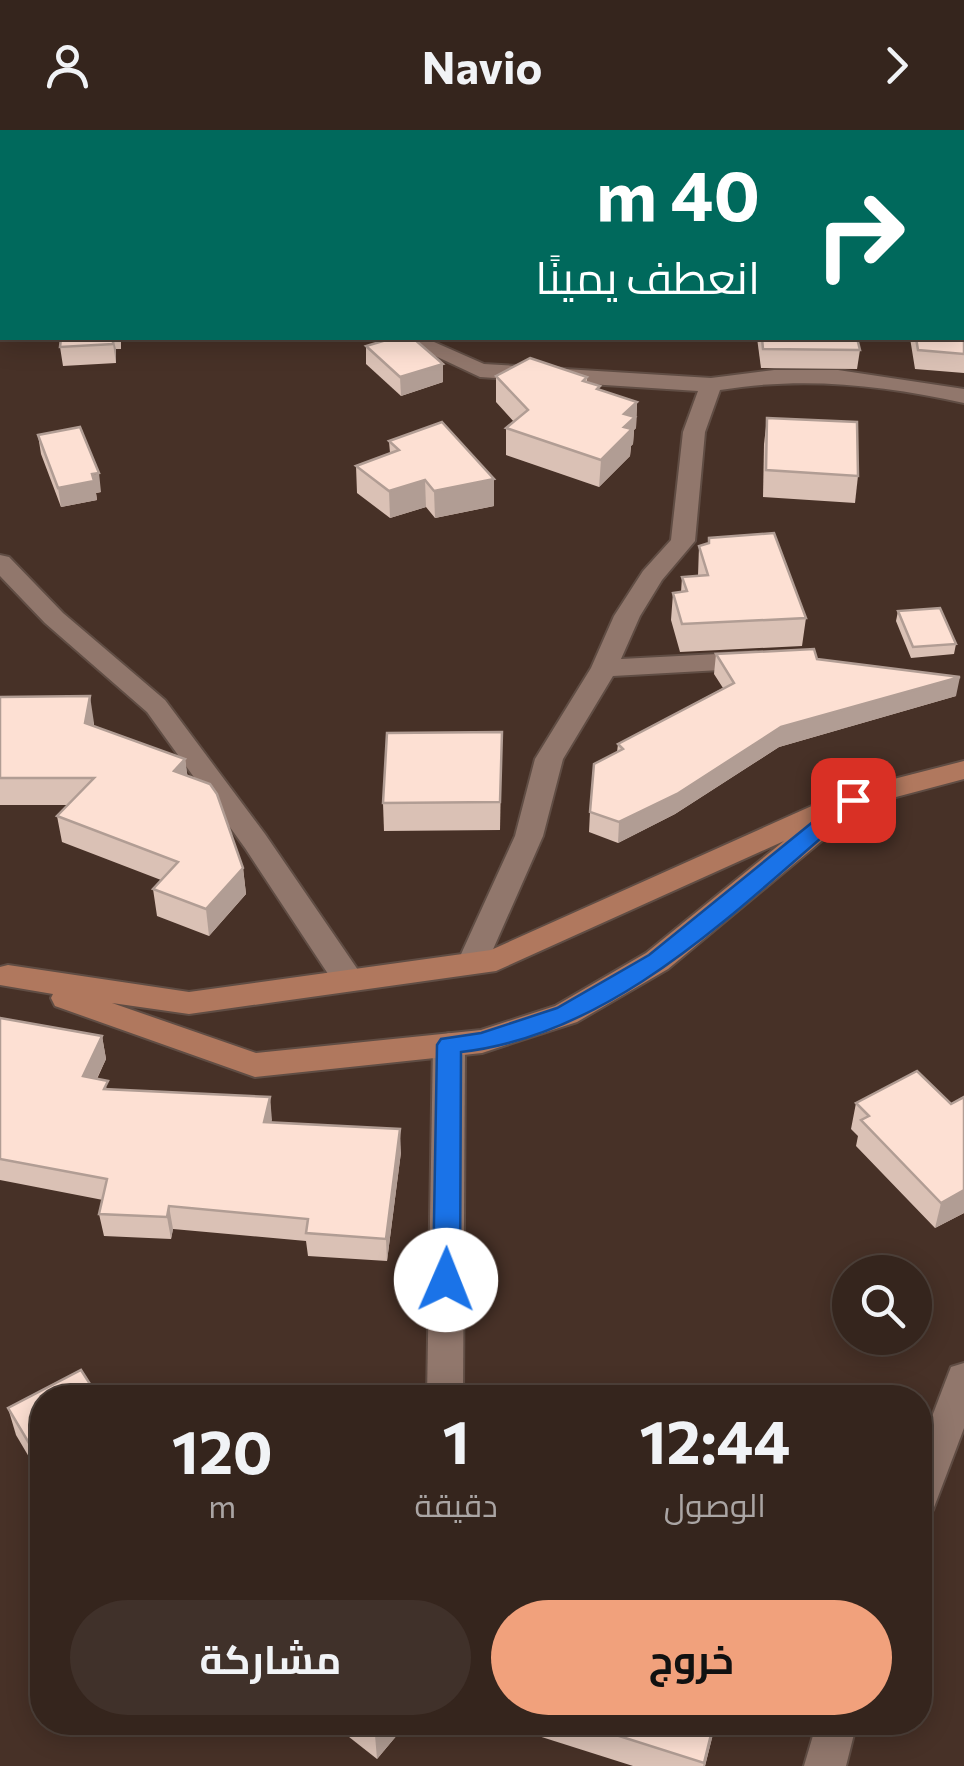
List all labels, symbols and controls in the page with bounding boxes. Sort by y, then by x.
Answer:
icon: person [40,38,95,93]
text: Navio [422,38,542,93]
icon: forward [869,38,924,93]
text: 40 m [596,150,760,235]
icon: right [795,170,925,300]
text: انعطف يمينًا [535,248,760,303]
pin [811,758,896,843]
icon: arrive [826,773,881,828]
position arrow [394,1228,498,1332]
map controls [832,1255,932,1355]
button: search [832,1255,932,1355]
text: 1 [442,1403,470,1476]
text: 12:44 [639,1403,790,1476]
text: 120 [172,1413,273,1486]
text: دقيقة [414,1484,498,1524]
text: الوصول [664,1484,766,1524]
text: m [208,1485,236,1525]
button: مشاركة [70,1600,471,1715]
button: خروج [491,1600,892,1715]

